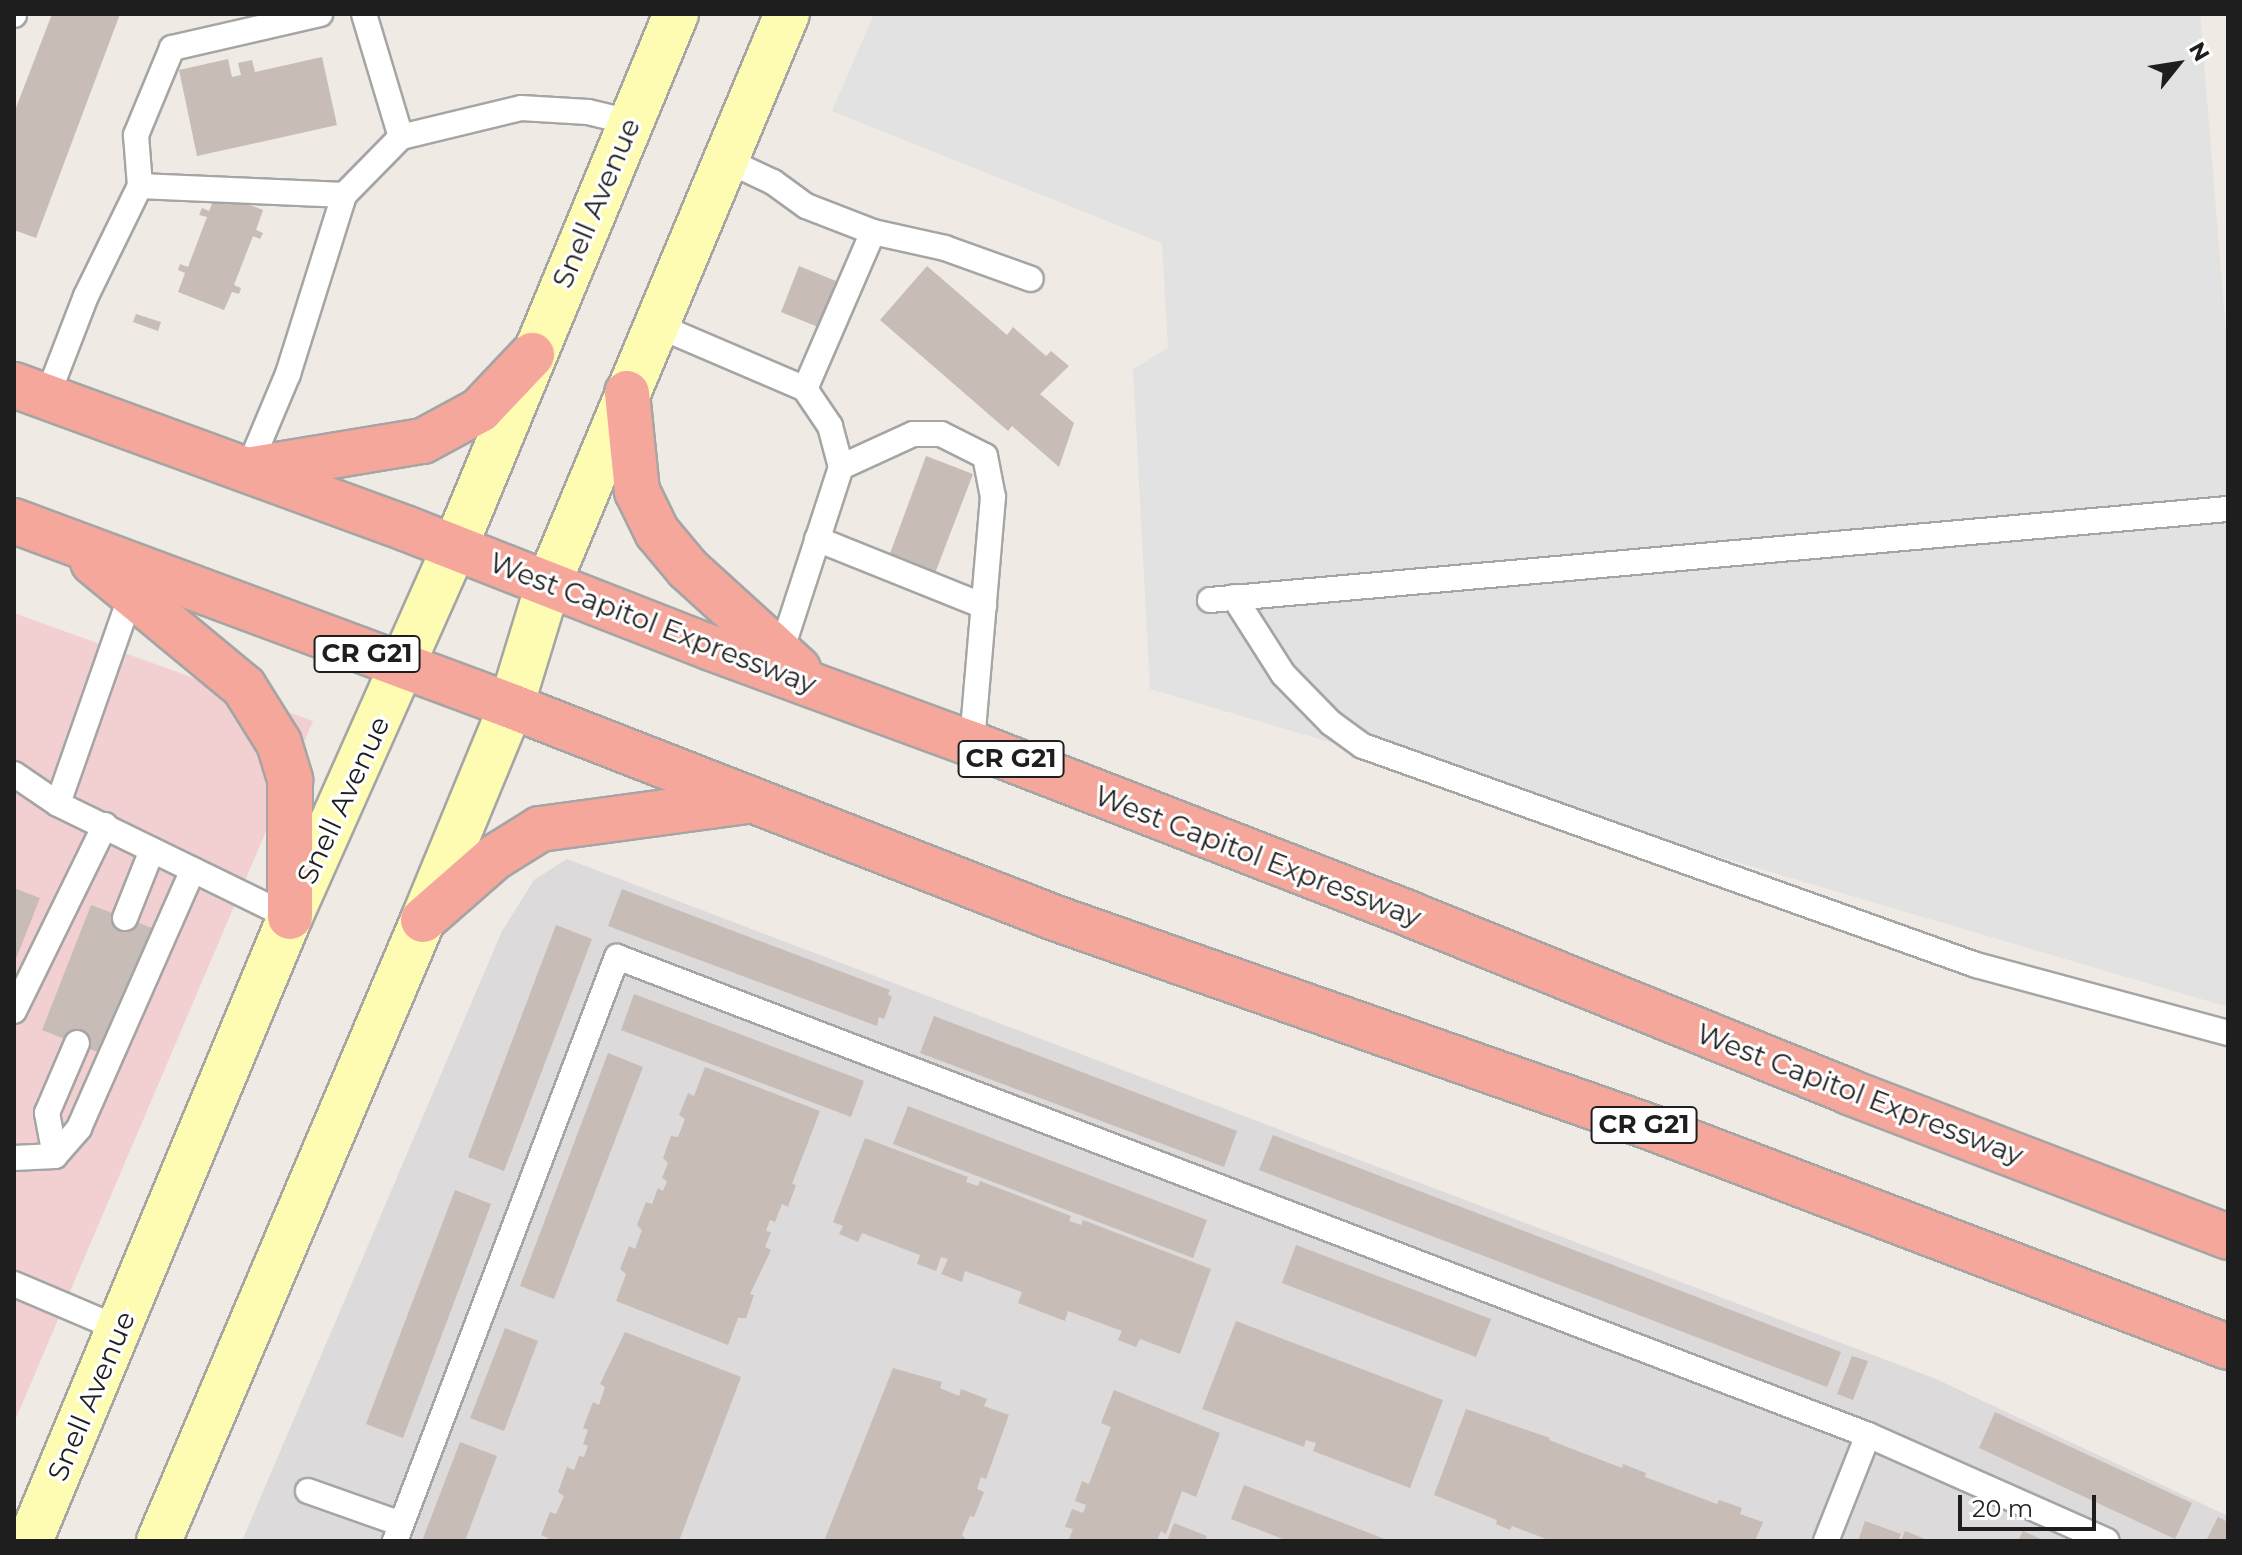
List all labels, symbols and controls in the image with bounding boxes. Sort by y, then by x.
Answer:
north arrow [2138,24,2218,104]
text: N [2183,37,2215,66]
street label: Snell Avenue [545,113,647,293]
street label: West Capitol Expressway [485,545,821,701]
road number: CR G21 [313,632,421,676]
street label: Snell Avenue [290,711,396,889]
road number: CR G21 [957,737,1065,781]
street label: West Capitol Expressway [1090,778,1426,934]
street label: West Capitol Expressway [1692,1016,2028,1172]
road number: CR G21 [1590,1103,1698,1147]
street label: Snell Avenue [40,1306,142,1486]
scale bar [1962,1479,2100,1529]
text: 20 m [1972,1494,2033,1523]

